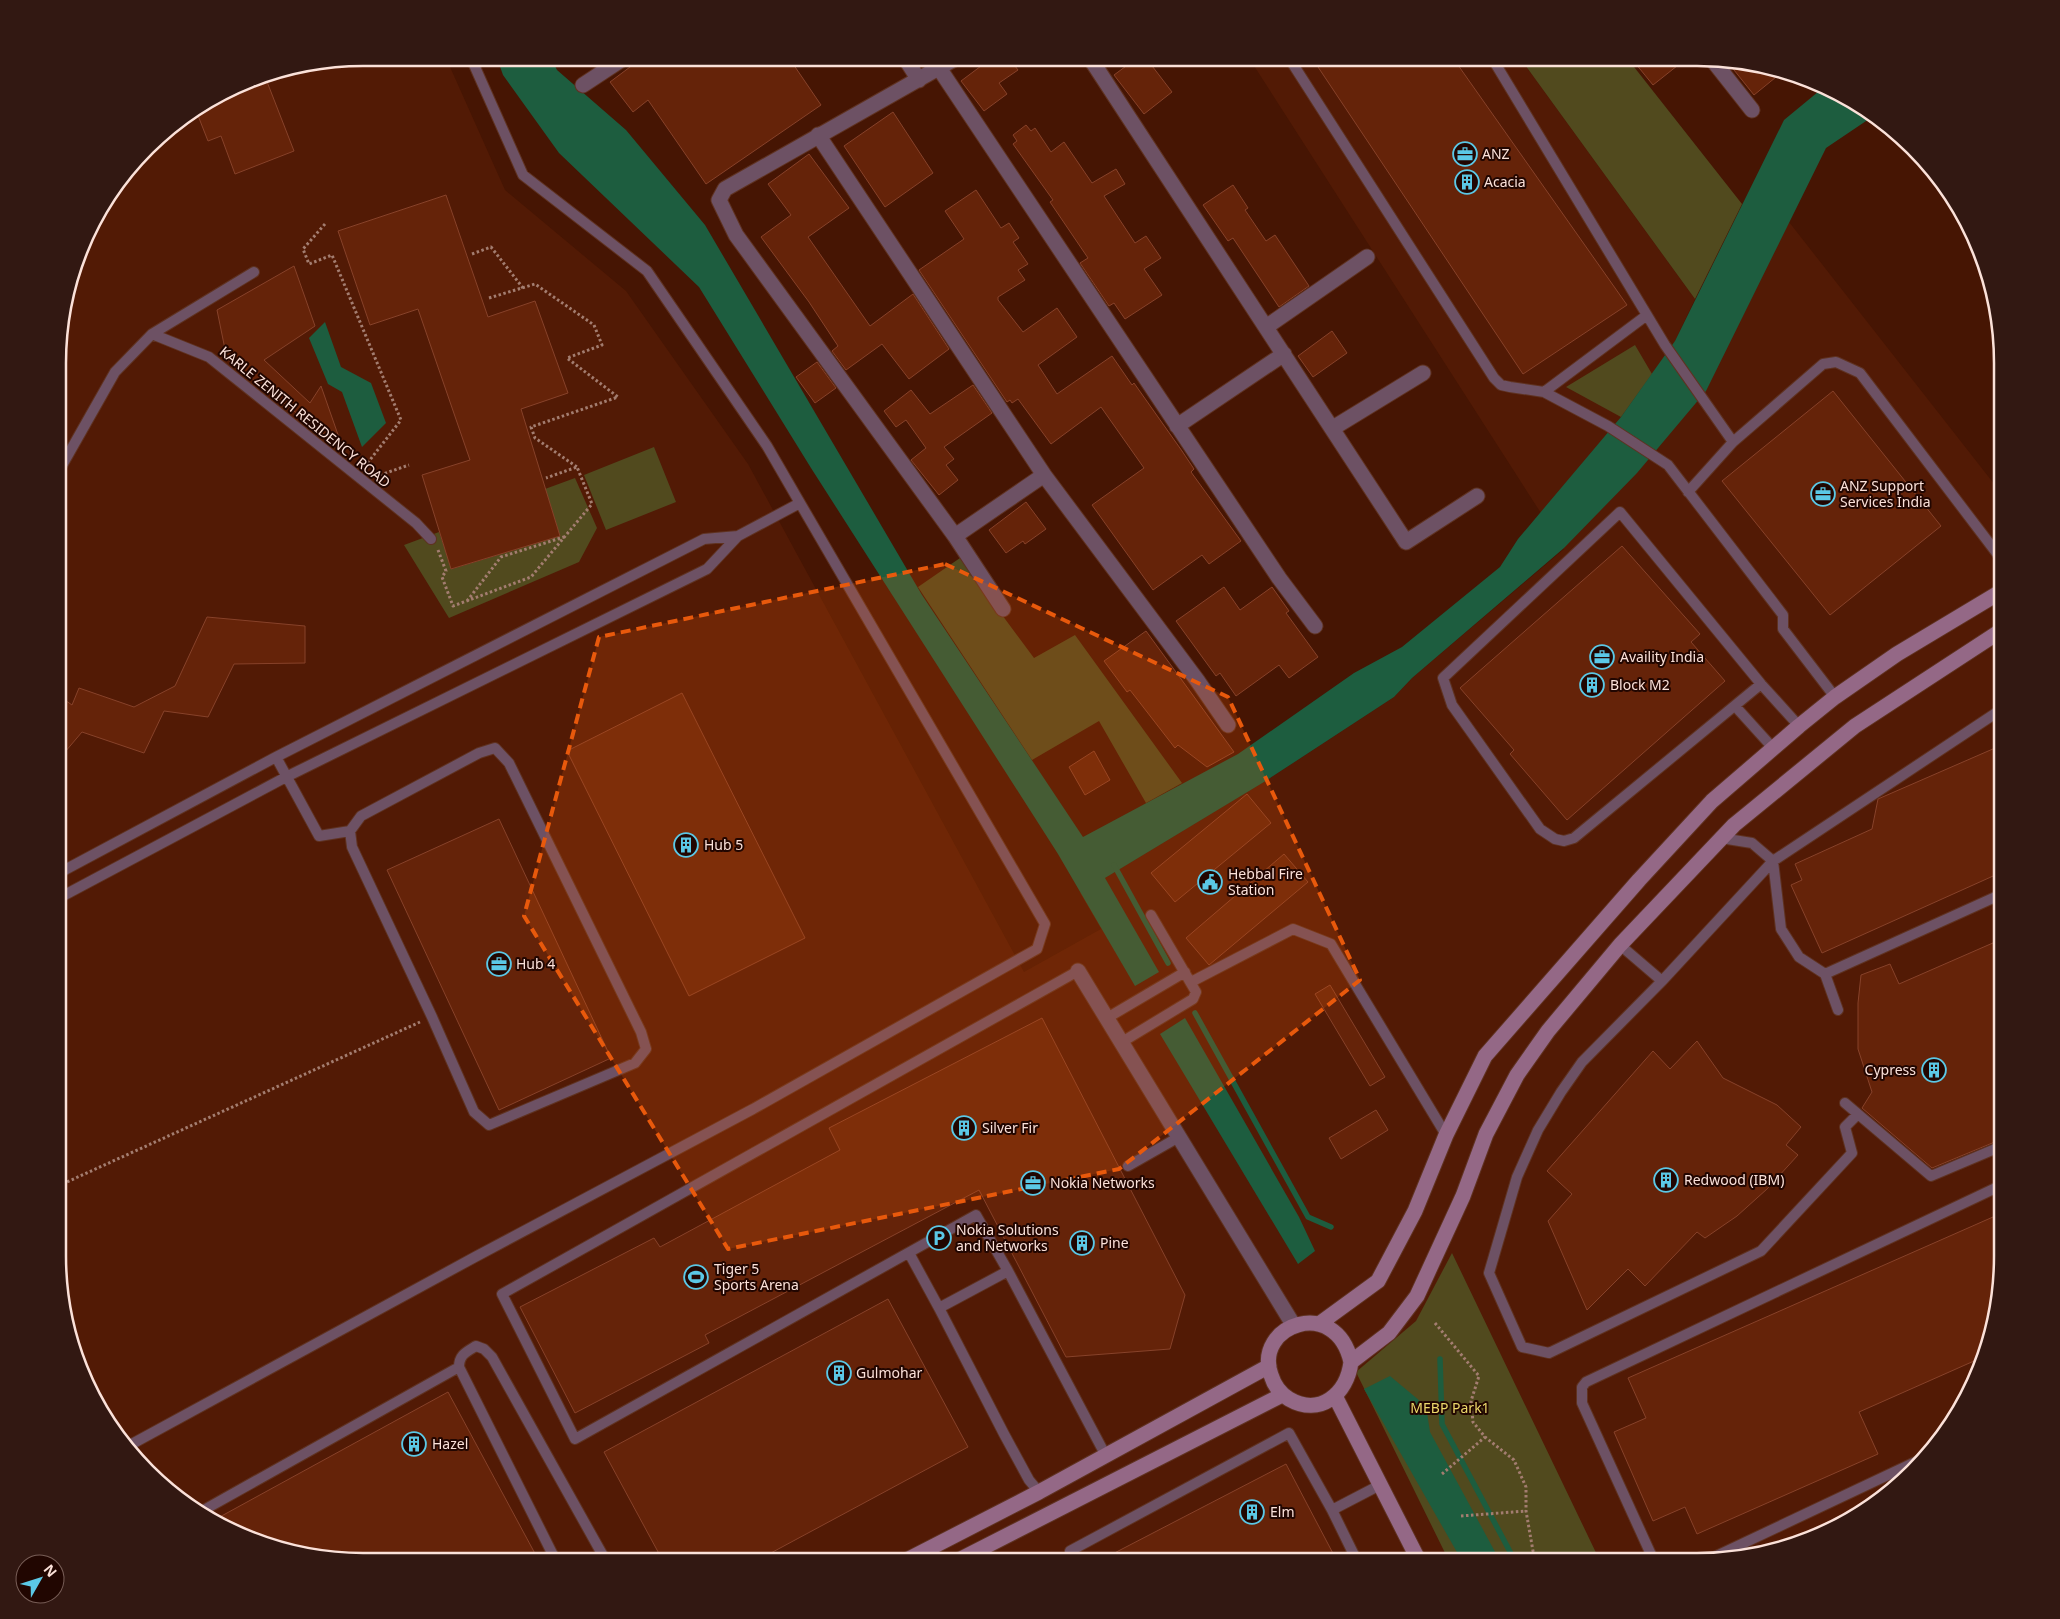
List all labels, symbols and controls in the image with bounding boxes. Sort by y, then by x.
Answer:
office icon: ANZ [1452,141,1478,167]
place label: ANZ [1482,144,1510,163]
building icon: Acacia [1454,169,1480,195]
place label: Acacia [1484,172,1526,191]
street label: KARLE ZENITH RESIDENCY ROAD [216,342,395,492]
place label: ANZ Support Services India [1840,476,1931,511]
office icon: ANZ Support Services India [1810,481,1836,507]
office icon: Availity India [1589,644,1615,670]
place label: Availity India [1620,647,1704,666]
building icon: Block M2 [1579,672,1605,698]
place label: Block M2 [1610,675,1670,694]
building icon: Hub 5 [673,832,699,858]
place label: Hub 5 [704,835,743,854]
place label: Hebbal Fire Station [1228,864,1303,899]
public building icon: Hebbal Fire Station [1197,869,1223,895]
office icon: Hub 4 [486,951,512,977]
place label: Hub 4 [516,954,555,973]
building icon: Cypress [1921,1057,1947,1083]
place label: Cypress [1865,1060,1916,1079]
building icon: Silver Fir [951,1115,977,1141]
place label: Silver Fir [982,1118,1038,1137]
building icon: Redwood (IBM) [1653,1167,1679,1193]
office icon: Nokia Networks [1020,1170,1046,1196]
place label: Redwood (IBM) [1684,1170,1784,1189]
place label: Nokia Networks [1050,1173,1155,1192]
place label: Nokia Solutions and Networks [956,1220,1059,1255]
parking icon: Nokia Solutions and Networks [926,1225,952,1251]
building icon: Pine [1069,1230,1095,1256]
place label: Pine [1100,1233,1129,1252]
place label: Tiger 5 Sports Arena [714,1259,799,1294]
sports icon: Tiger 5 Sports Arena [683,1264,709,1290]
building icon: Gulmohar [826,1360,852,1386]
place label: Gulmohar [856,1363,923,1382]
park label: MEBP Park1 [1410,1398,1490,1417]
building icon: Hazel [401,1431,427,1457]
place label: Hazel [432,1434,468,1453]
building icon: Elm [1239,1499,1265,1525]
place label: Elm [1270,1502,1295,1521]
north arrow [15,1554,65,1604]
text: N [40,1560,61,1581]

